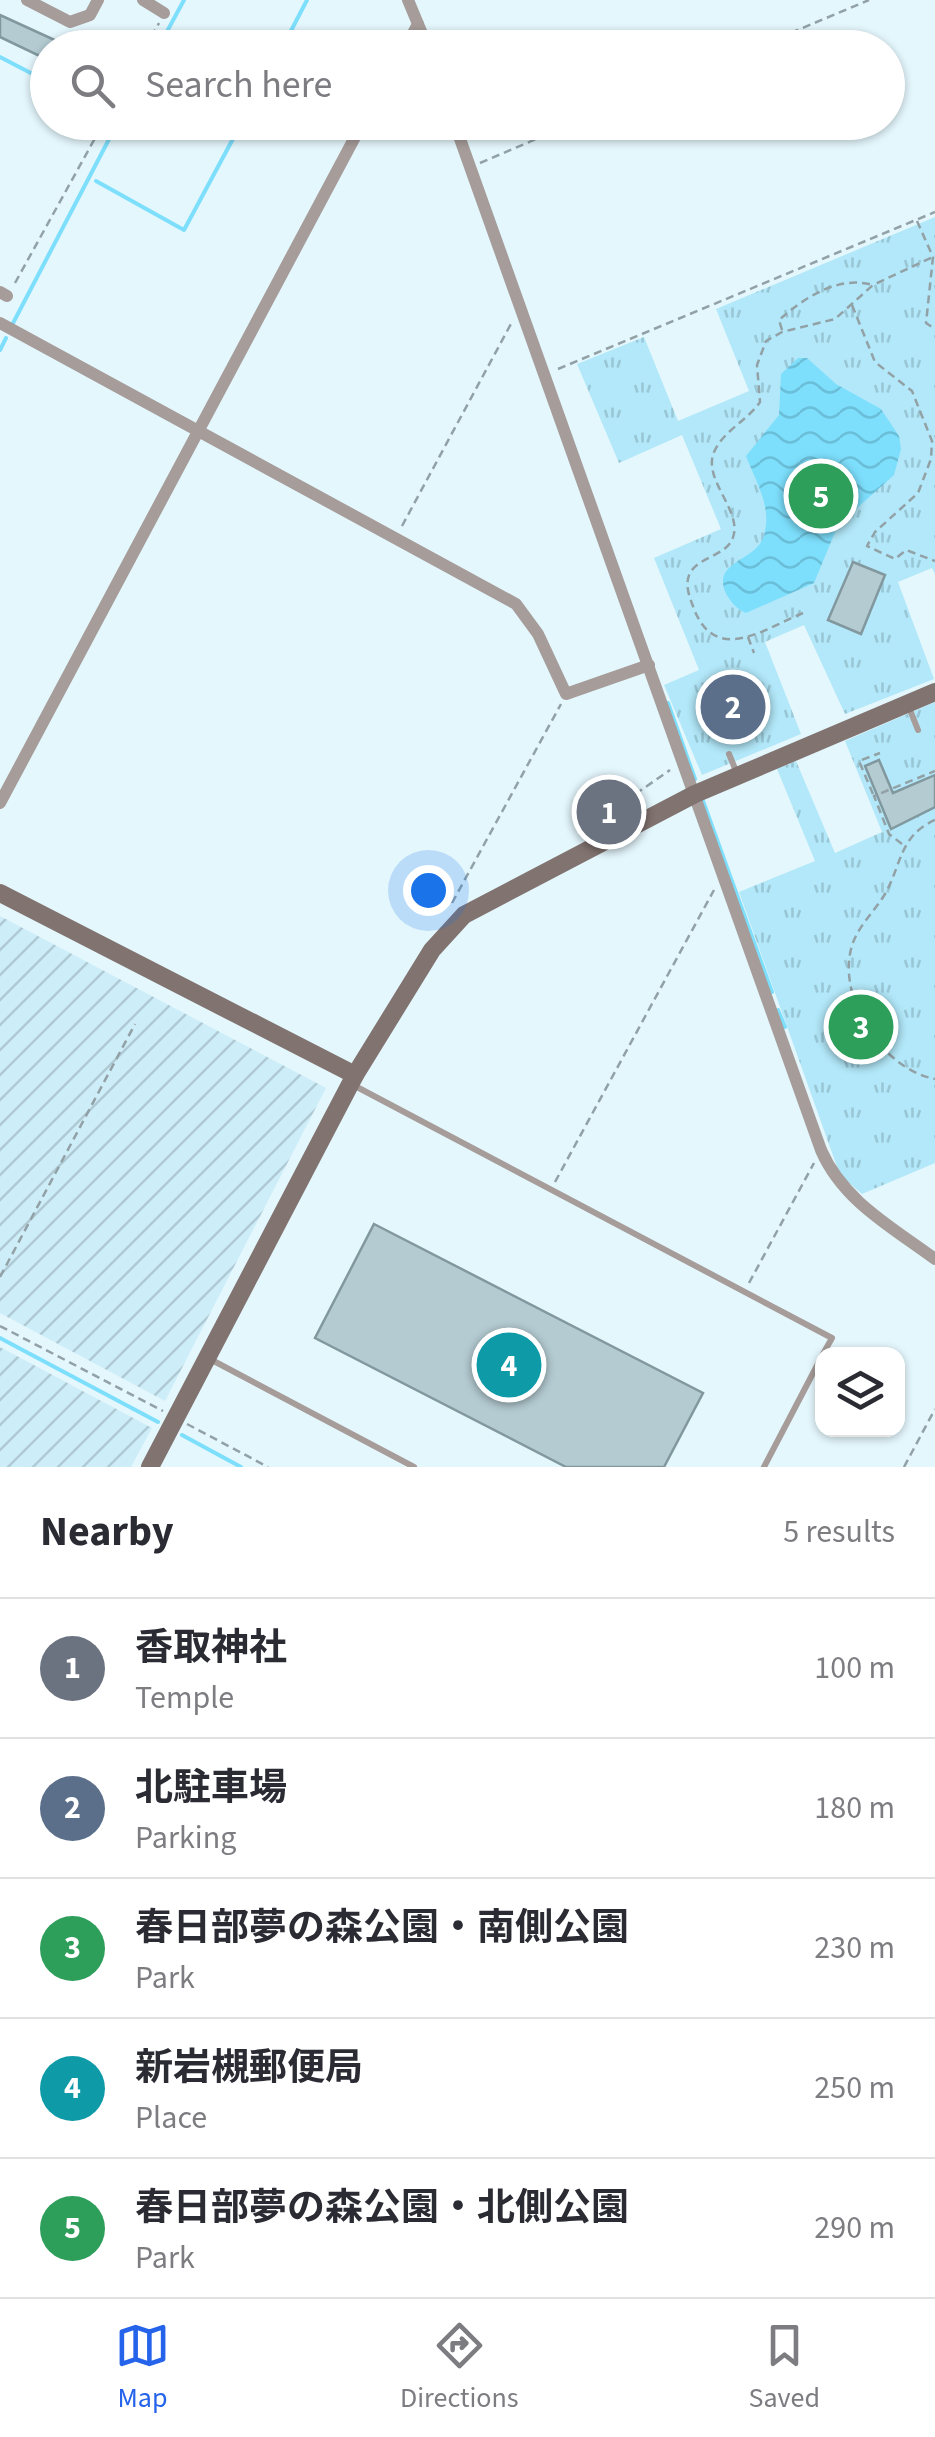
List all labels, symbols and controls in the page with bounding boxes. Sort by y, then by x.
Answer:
search box [30,30,905,140]
icon: search [65,58,120,113]
text: Search here [145,58,332,112]
pin: 5 [788,458,854,534]
pin: 2 [700,670,766,744]
pin: 1 [576,774,642,850]
your location [403,865,454,916]
pin: 3 [828,990,894,1064]
pin: 4 [476,1328,542,1402]
map controls [815,1347,905,1437]
button: layers [815,1347,905,1437]
text: Nearby [40,1502,174,1562]
text: 5 results [783,1509,895,1555]
text: 香取神社 [135,1621,287,1675]
text: 1 [64,1645,81,1691]
text: 100 m [814,1645,895,1691]
text: Temple [135,1675,234,1721]
text: 北駐車場 [135,1761,287,1815]
text: 2 [64,1785,81,1831]
text: 180 m [814,1785,895,1831]
text: Parking [135,1815,236,1861]
text: 春日部夢の森公園・南側公園 [135,1901,629,1955]
text: 3 [64,1925,81,1971]
text: 230 m [814,1925,895,1971]
text: Park [135,1955,195,2001]
text: 新岩槻郵便局 [135,2041,363,2095]
text: 4 [64,2065,81,2111]
text: 250 m [814,2065,895,2111]
text: Place [135,2095,207,2141]
text: 春日部夢の森公園・北側公園 [135,2181,629,2235]
text: 5 [64,2205,81,2251]
text: 290 m [814,2205,895,2251]
text: Park [135,2235,195,2281]
tab: Map [115,2318,170,2418]
tab: Directions [400,2318,519,2418]
tab: Saved [749,2318,820,2418]

